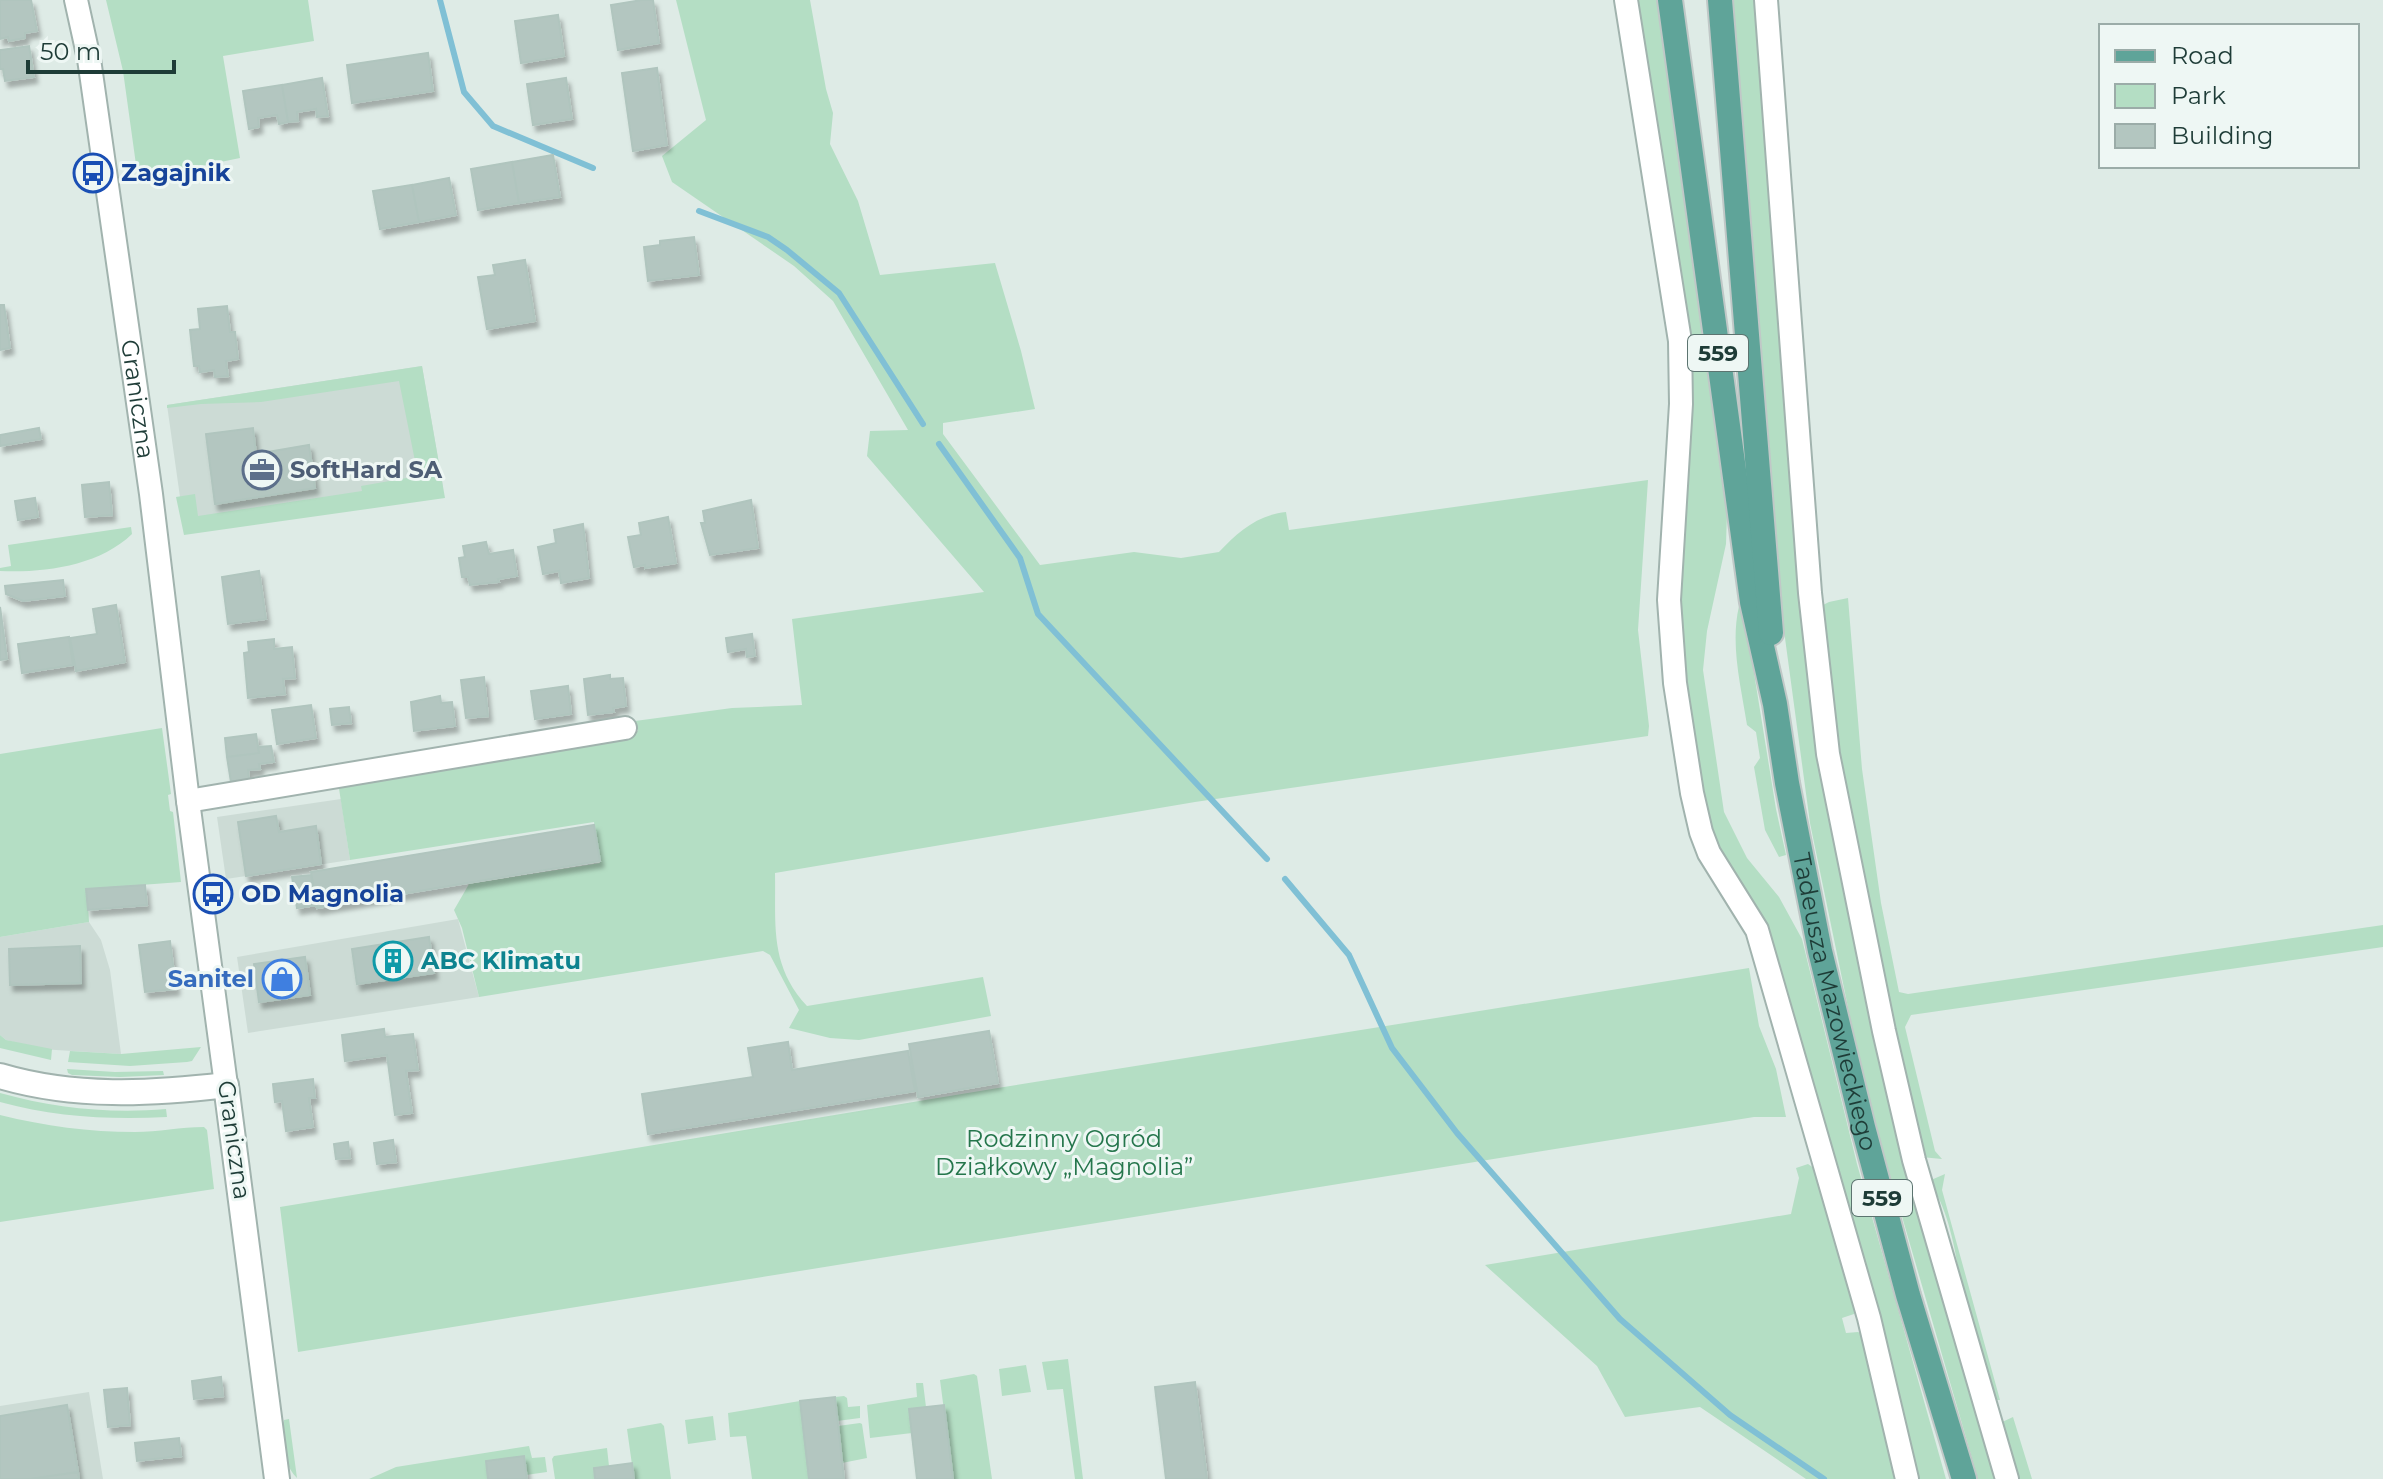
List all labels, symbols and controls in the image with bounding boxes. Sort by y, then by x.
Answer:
scale bar [28,24,174,74]
legend [2099,24,2359,168]
text: 50 m [40,37,101,66]
text: Road [2171,41,2234,70]
text: Park [2171,81,2226,110]
text: Building [2171,121,2274,150]
bus stop icon: Zagajnik [72,152,114,194]
place label: Zagajnik [121,158,231,187]
road number: 559 [1688,335,1748,371]
street label: Graniczna [115,338,161,461]
office icon: SoftHard SA [241,449,283,491]
place label: SoftHard SA [290,455,443,484]
street label: Tadeusza Mazowieckiego [1787,850,1884,1154]
bus stop icon: OD Magnolia [192,873,234,915]
place label: OD Magnolia [241,879,404,908]
building icon: ABC Klimatu [372,940,414,982]
place label: ABC Klimatu [420,946,581,975]
shop icon: Sanitel [261,958,303,1000]
place label: Sanitel [168,964,254,993]
street label: Graniczna [212,1078,257,1201]
park label: Rodzinny Ogród Działkowy „Magnolia” [935,1124,1193,1181]
road number: 559 [1852,1180,1912,1216]

